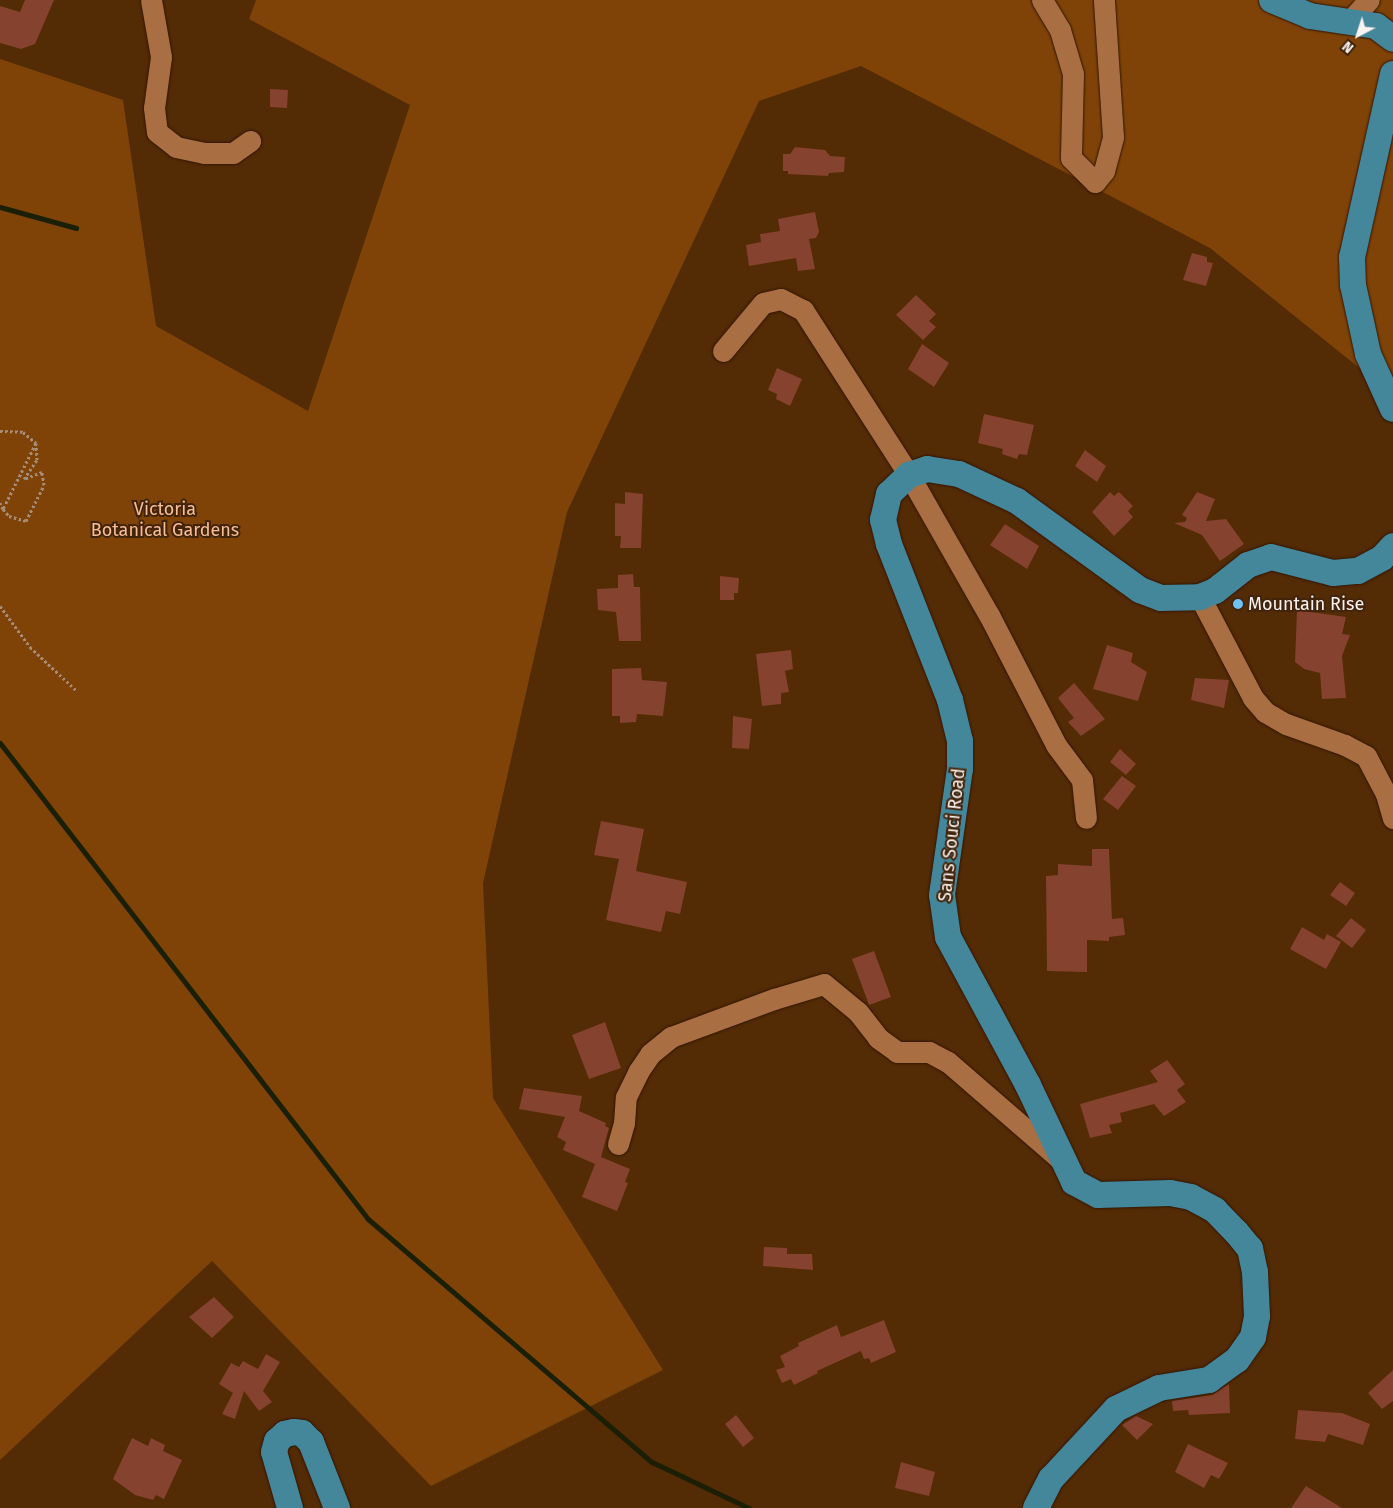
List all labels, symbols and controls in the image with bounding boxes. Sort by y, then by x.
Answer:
north arrow [1333,10,1383,60]
text: N [1339,37,1357,56]
park label: Victoria Botanical Gardens [91,499,239,542]
place label: Mountain Rise [1248,593,1364,615]
marker: Mountain Rise [1232,598,1244,610]
street label: Sans Souci Road [934,767,970,903]

